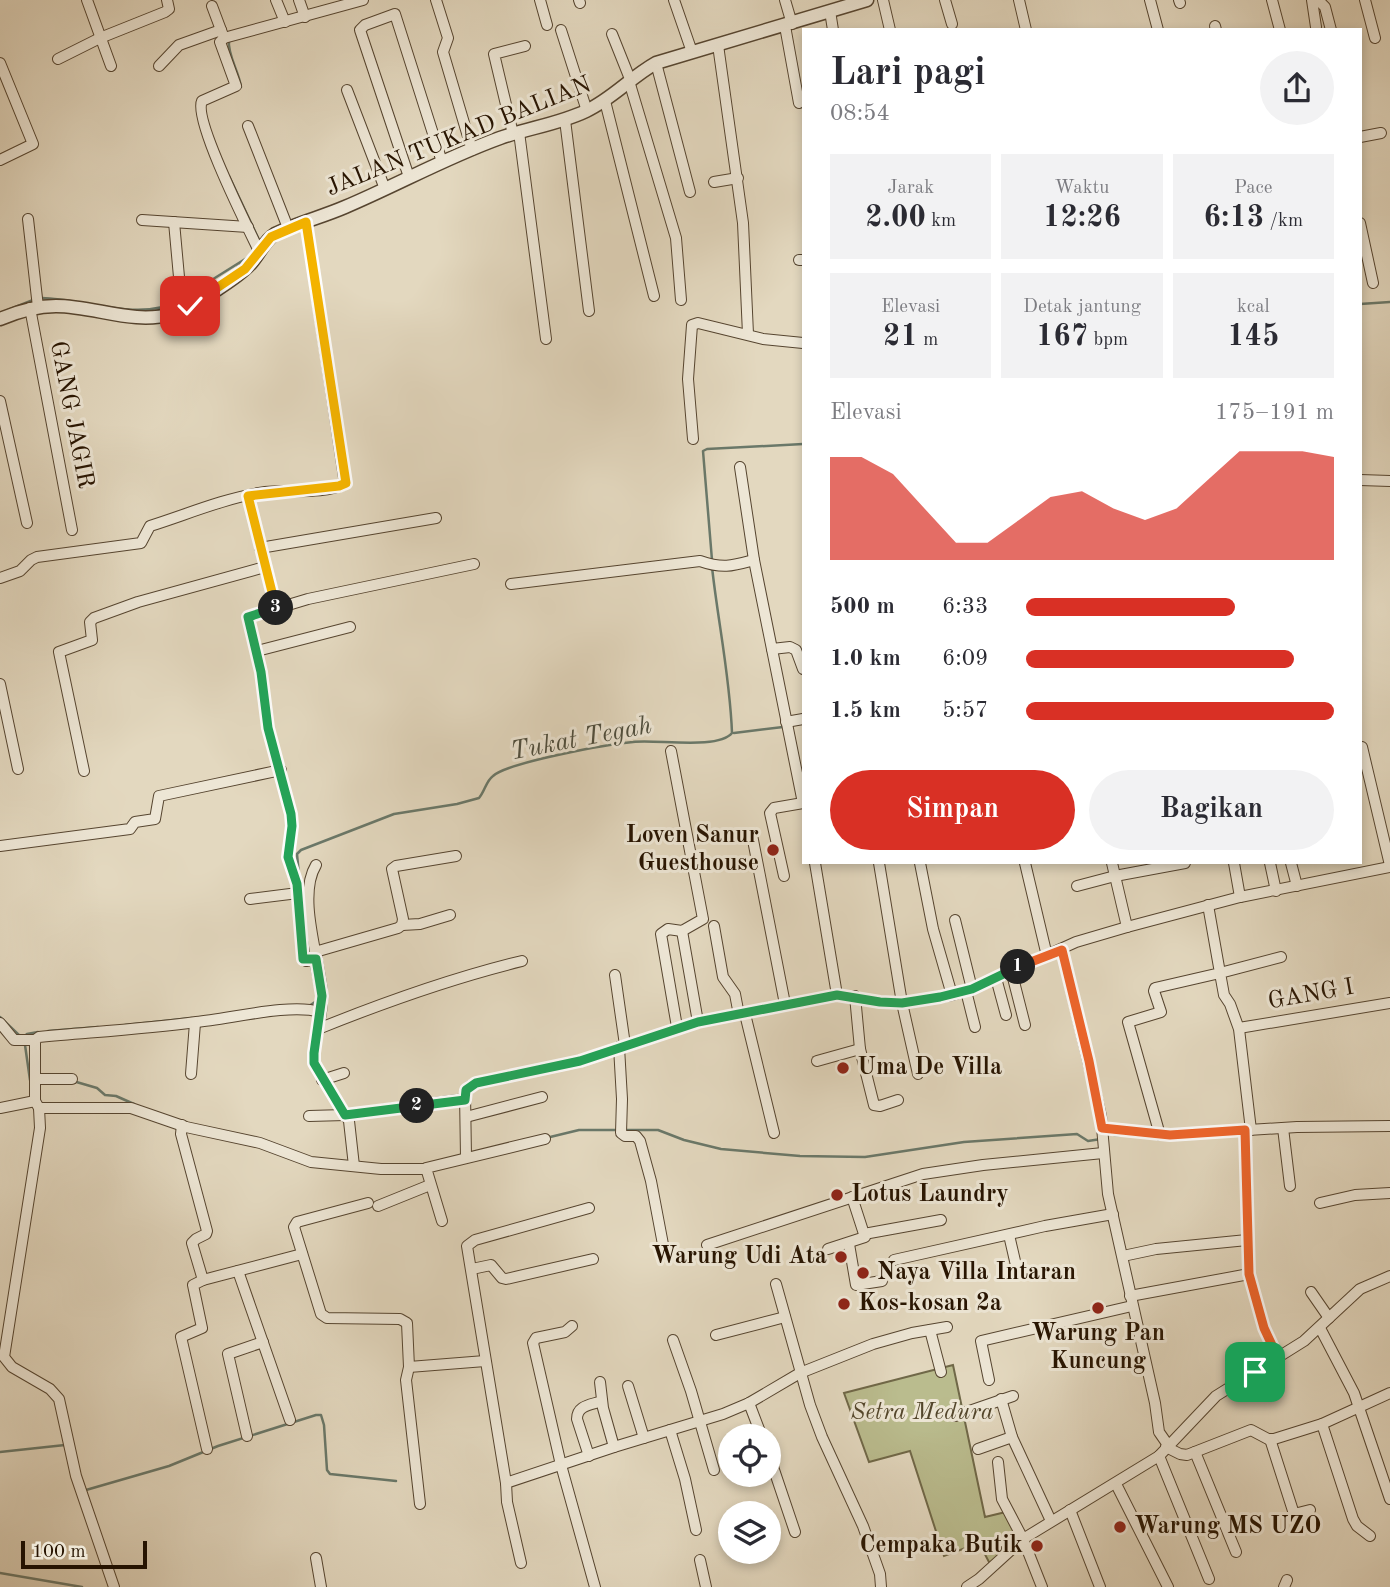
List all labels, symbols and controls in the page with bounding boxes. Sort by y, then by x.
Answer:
button: share [1260,51,1334,125]
text: Lari pagi [830,55,985,93]
street label: JALAN TUKAD BALIAN [323,73,595,201]
text: 08:54 [830,102,890,125]
text: Jarak [887,179,934,198]
text: Waktu [1055,179,1109,198]
text: Pace [1234,179,1273,198]
text: 2.00 [865,203,926,233]
text: 12:26 [1043,203,1121,233]
text: 6:13 [1204,203,1264,233]
text: km [926,212,956,231]
text: /km [1264,212,1303,231]
pin [160,276,220,336]
icon: check [171,287,209,325]
text: Elevasi [881,298,940,317]
text: Detak jantung [1023,298,1141,317]
text: kcal [1237,298,1270,317]
text: 21 [883,322,918,352]
text: 167 [1036,322,1088,352]
text: 145 [1227,322,1279,352]
text: m [918,331,938,350]
text: bpm [1088,331,1128,350]
street label: GANG JAGIR [45,339,97,491]
text: Elevasi [830,401,902,424]
text: 175–191 m [1215,401,1334,424]
pin: 3 [258,590,294,626]
text: 500 m [830,595,895,618]
text: 6:33 [942,595,988,618]
text: 3 [270,598,281,617]
text: 1.0 km [830,647,901,670]
text: 6:09 [942,647,988,670]
text: 1.5 km [830,699,901,722]
text: 5:57 [942,699,988,722]
water label: Tukat Tegah [508,713,654,765]
button: Simpan [830,770,1075,850]
button: Bagikan [1089,770,1334,850]
place label: Loven Sanur Guesthouse [626,824,759,876]
marker: Loven Sanur Guesthouse [765,842,781,858]
pin: 1 [1000,950,1036,984]
text: 1 [1012,957,1023,976]
street label: GANG I [1266,976,1356,1014]
place label: Uma De Villa [857,1056,1002,1080]
marker: Uma De Villa [835,1060,851,1076]
pin: 2 [400,1088,434,1124]
text: 2 [411,1096,422,1115]
place label: Lotus Laundry [851,1183,1009,1207]
marker: Lotus Laundry [829,1187,845,1203]
place label: Warung Udi Ata [651,1245,827,1269]
marker: Warung Udi Ata [833,1249,849,1265]
place label: Naya Villa Intaran [877,1261,1076,1285]
marker: Naya Villa Intaran [855,1265,871,1281]
place label: Kos-kosan 2a [858,1292,1002,1316]
marker: Kos-kosan 2a [836,1296,852,1312]
marker: Warung Pan Kuncung [1090,1300,1106,1316]
place label: Warung Pan Kuncung [1031,1322,1165,1374]
pin [1225,1342,1285,1402]
icon: arrive [1236,1353,1274,1391]
park label: Setra Medura [850,1401,994,1425]
map controls [718,1424,781,1564]
button: locate [718,1424,781,1487]
button: layers [718,1501,781,1564]
place label: Warung MS UZO [1134,1515,1321,1539]
marker: Warung MS UZO [1112,1519,1128,1535]
place label: Cempaka Butik [860,1534,1023,1558]
scale bar [21,1538,147,1570]
marker: Cempaka Butik [1029,1538,1045,1554]
text: 100 m [32,1543,85,1562]

